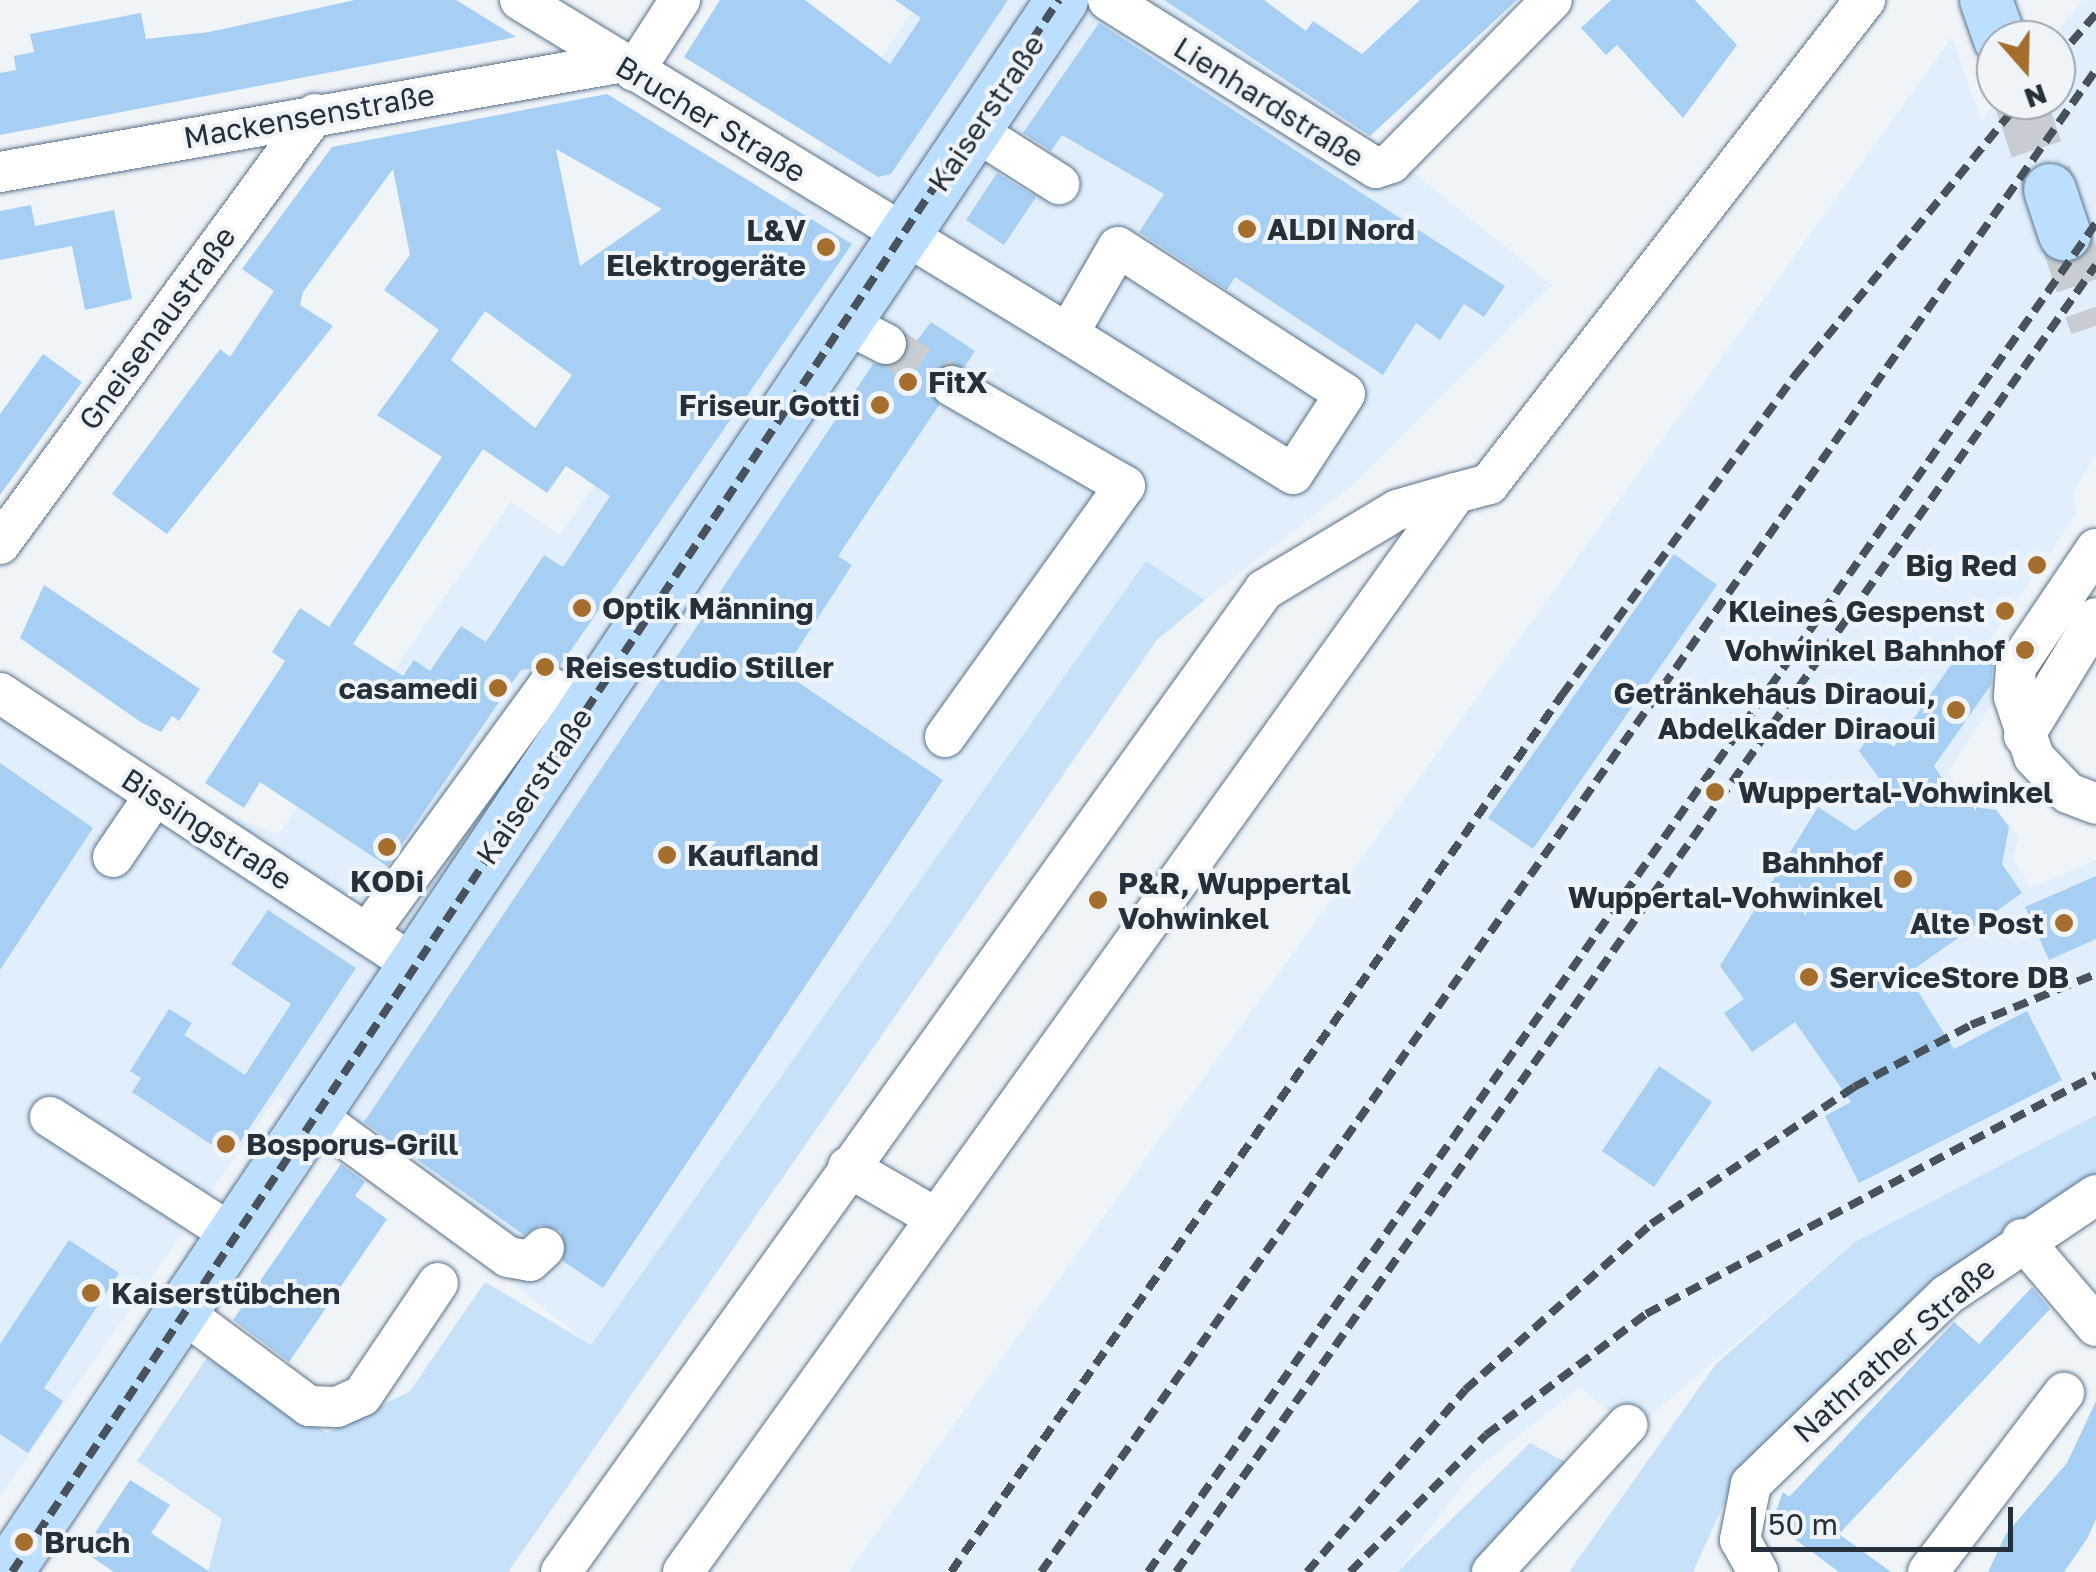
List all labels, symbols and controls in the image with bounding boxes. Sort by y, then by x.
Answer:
north arrow [1976,20,2076,120]
street label: Kaiserstraße [920,28,1052,198]
street label: Lienhardstraße [1167,29,1371,175]
street label: Brucher Straße [610,48,812,190]
street label: Mackensenstraße [181,76,437,156]
text: N [2020,78,2051,116]
place label: ALDI Nord [1267,211,1415,247]
place label: L&V Elektrogeräte [606,212,806,282]
marker: ALDI Nord [1236,218,1258,240]
street label: Gneisenaustraße [71,219,243,437]
marker: L&V Elektrogeräte [815,236,837,258]
place label: FitX [928,364,988,400]
marker: FitX [897,371,919,393]
place label: Friseur Gotti [679,387,860,423]
marker: Friseur Gotti [869,394,891,416]
place label: Big Red [1905,547,2017,583]
marker: Big Red [2026,554,2048,576]
place label: Optik Männing [602,590,814,626]
place label: Kleines Gespenst [1728,593,1985,629]
marker: Optik Männing [571,597,593,619]
marker: Kleines Gespenst [1994,600,2016,622]
place label: Vohwinkel Bahnhof [1725,632,2005,668]
marker: Vohwinkel Bahnhof [2014,639,2036,661]
place label: Reisestudio Stiller [565,649,834,685]
marker: Reisestudio Stiller [534,656,556,678]
place label: casamedi [339,670,478,706]
place label: Getränkehaus Diraoui, Abdelkader Diraoui [1613,675,1936,746]
marker: casamedi [487,677,509,699]
marker: Getränkehaus Diraoui, Abdelkader Diraoui [1945,699,1967,721]
street label: Kaiserstraße [468,701,600,871]
street label: Bissingstraße [115,761,299,897]
place label: Wuppertal-Vohwinkel [1738,774,2053,810]
marker: Wuppertal-Vohwinkel [1702,779,1728,805]
marker: KODi [376,836,398,858]
place label: Kaufland [687,837,819,873]
marker: Kaufland [656,844,678,866]
place label: Bahnhof Wuppertal-Vohwinkel [1568,844,1883,914]
place label: KODi [350,863,424,899]
place label: P&R, Wuppertal Vohwinkel [1118,865,1351,936]
marker: Bahnhof Wuppertal-Vohwinkel [1892,868,1914,890]
marker: P&R, Wuppertal Vohwinkel [1087,889,1109,911]
place label: Alte Post [1910,905,2044,941]
marker: Alte Post [2053,912,2075,934]
place label: ServiceStore DB [1829,959,2069,995]
marker: ServiceStore DB [1798,966,1820,988]
place label: Bosporus-Grill [246,1126,458,1162]
marker: Bosporus-Grill [215,1133,237,1155]
street label: Nathrather Straße [1786,1250,2002,1450]
place label: Kaiserstübchen [111,1275,340,1311]
marker: Kaiserstübchen [80,1282,102,1304]
scale bar [1756,1487,2018,1549]
text: 50 m [1768,1506,1838,1542]
place label: Bruch [44,1524,130,1560]
marker: Bruch [13,1531,35,1553]

